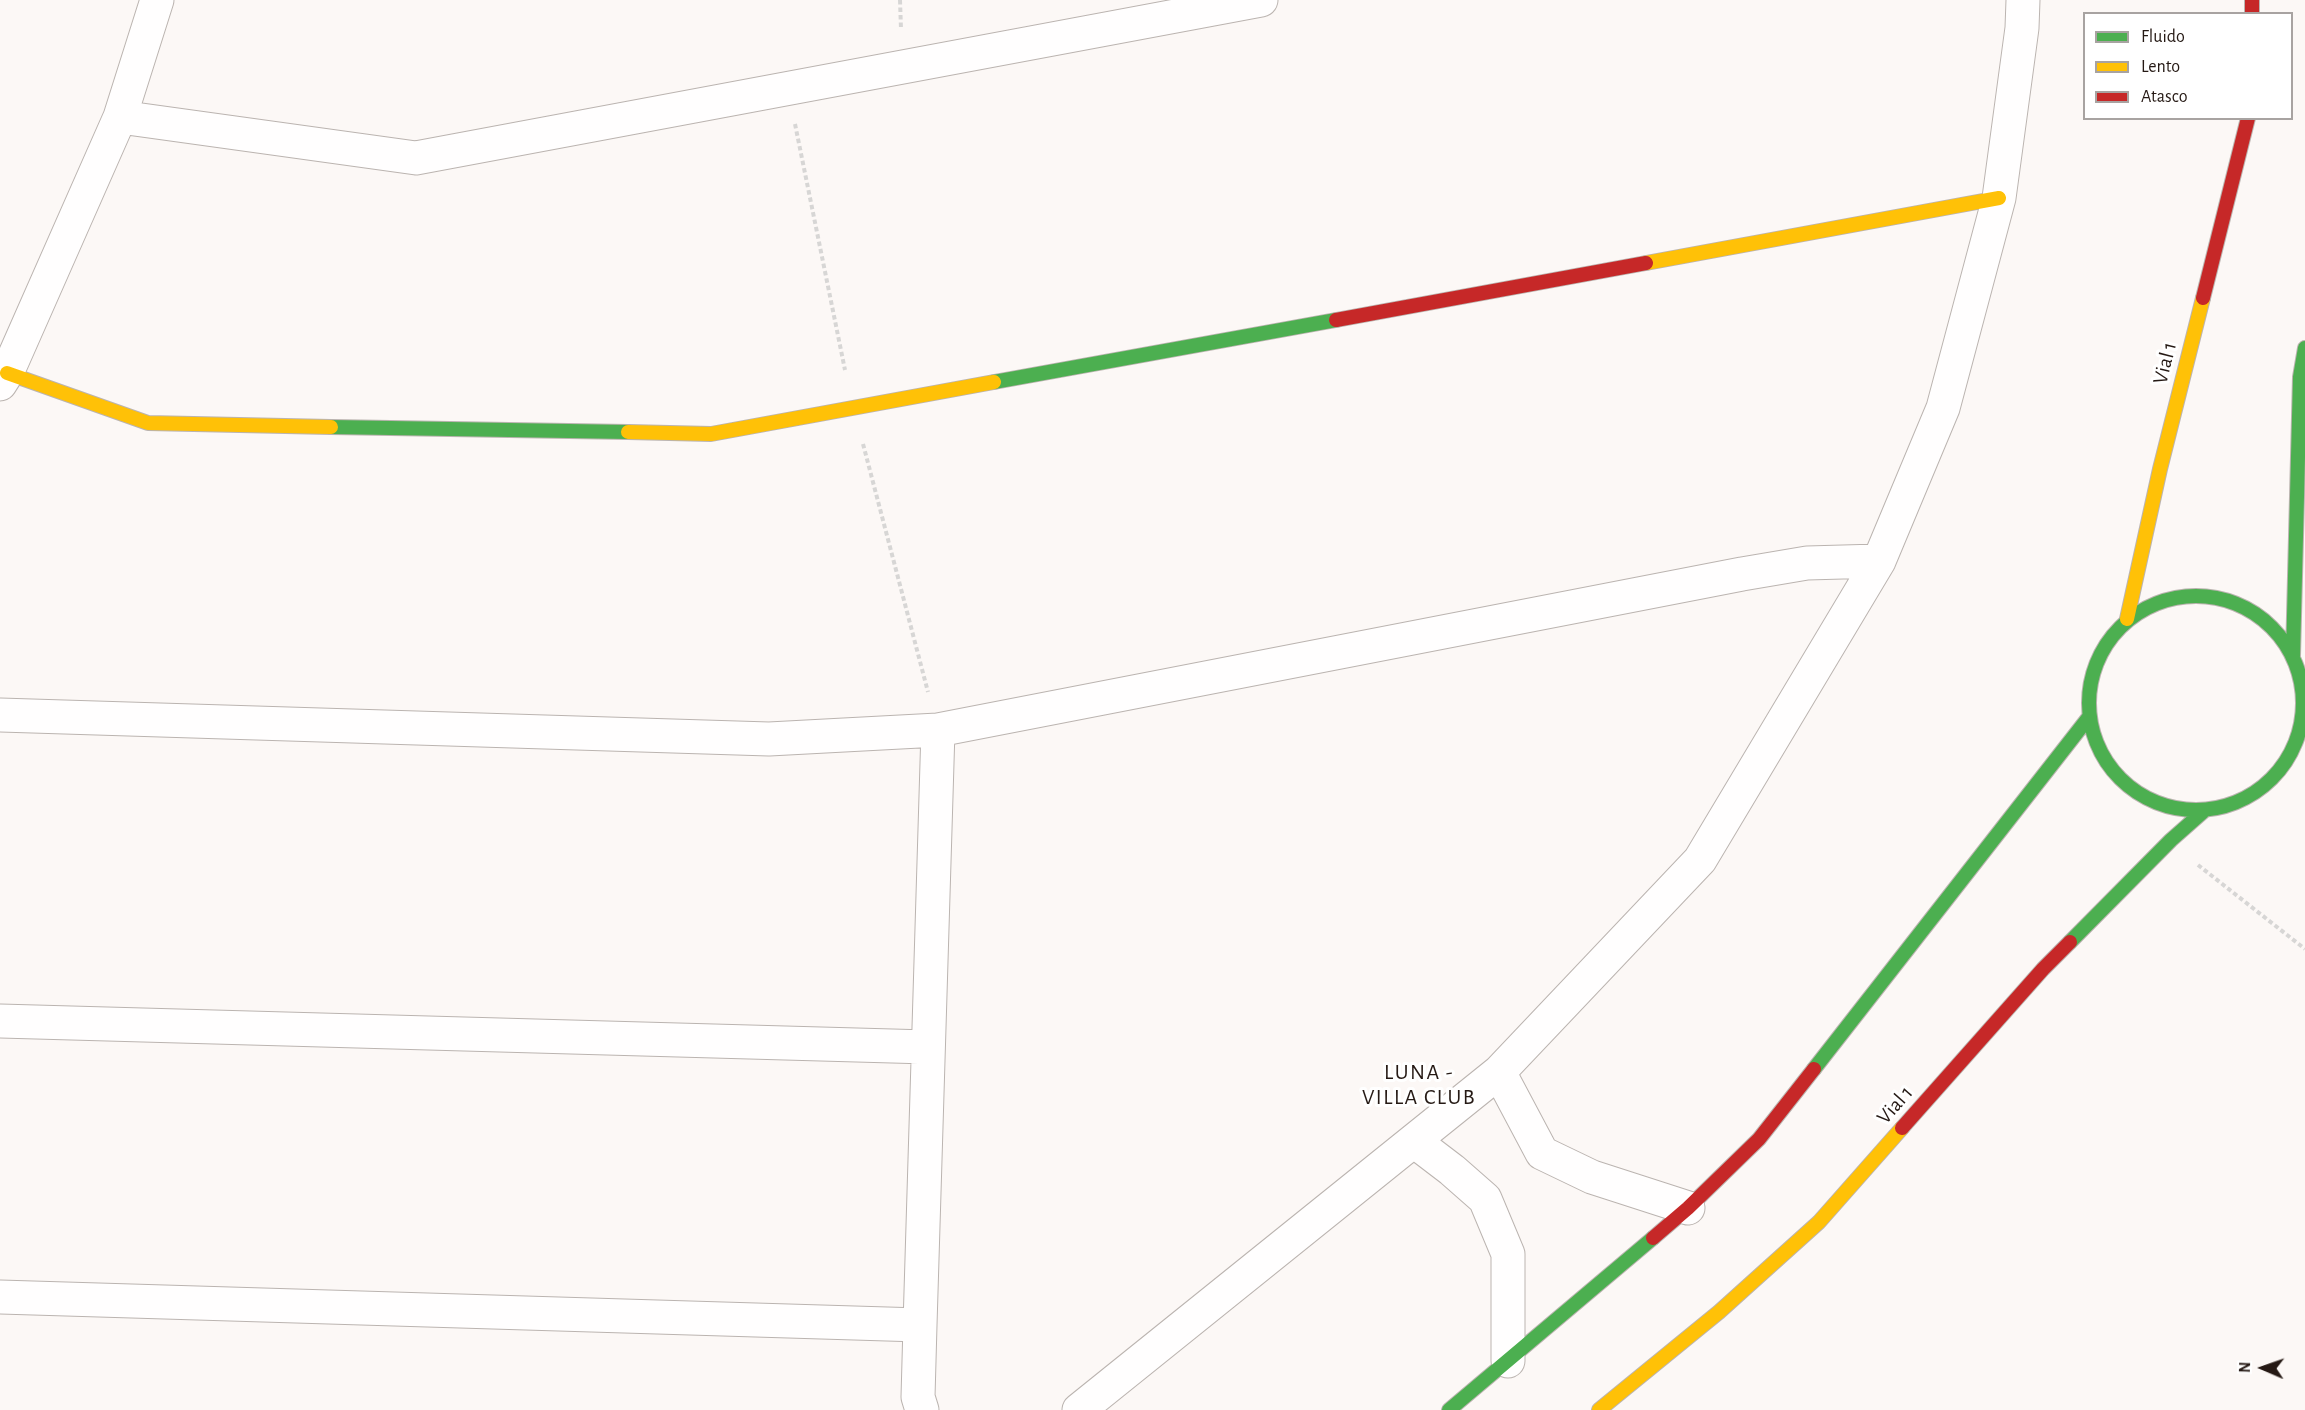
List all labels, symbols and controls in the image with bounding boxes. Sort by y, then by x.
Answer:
legend [2083,12,2293,120]
text: Fluido [2141,28,2185,46]
text: Lento [2141,58,2180,76]
text: Atasco [2141,88,2188,106]
street label: Vial 1 [2148,339,2182,387]
district label: LUNA - VILLA CLUB [1362,1059,1476,1110]
street label: Vial 1 [1872,1081,1918,1129]
north arrow [2233,1338,2293,1398]
text: N [2237,1362,2253,1373]

